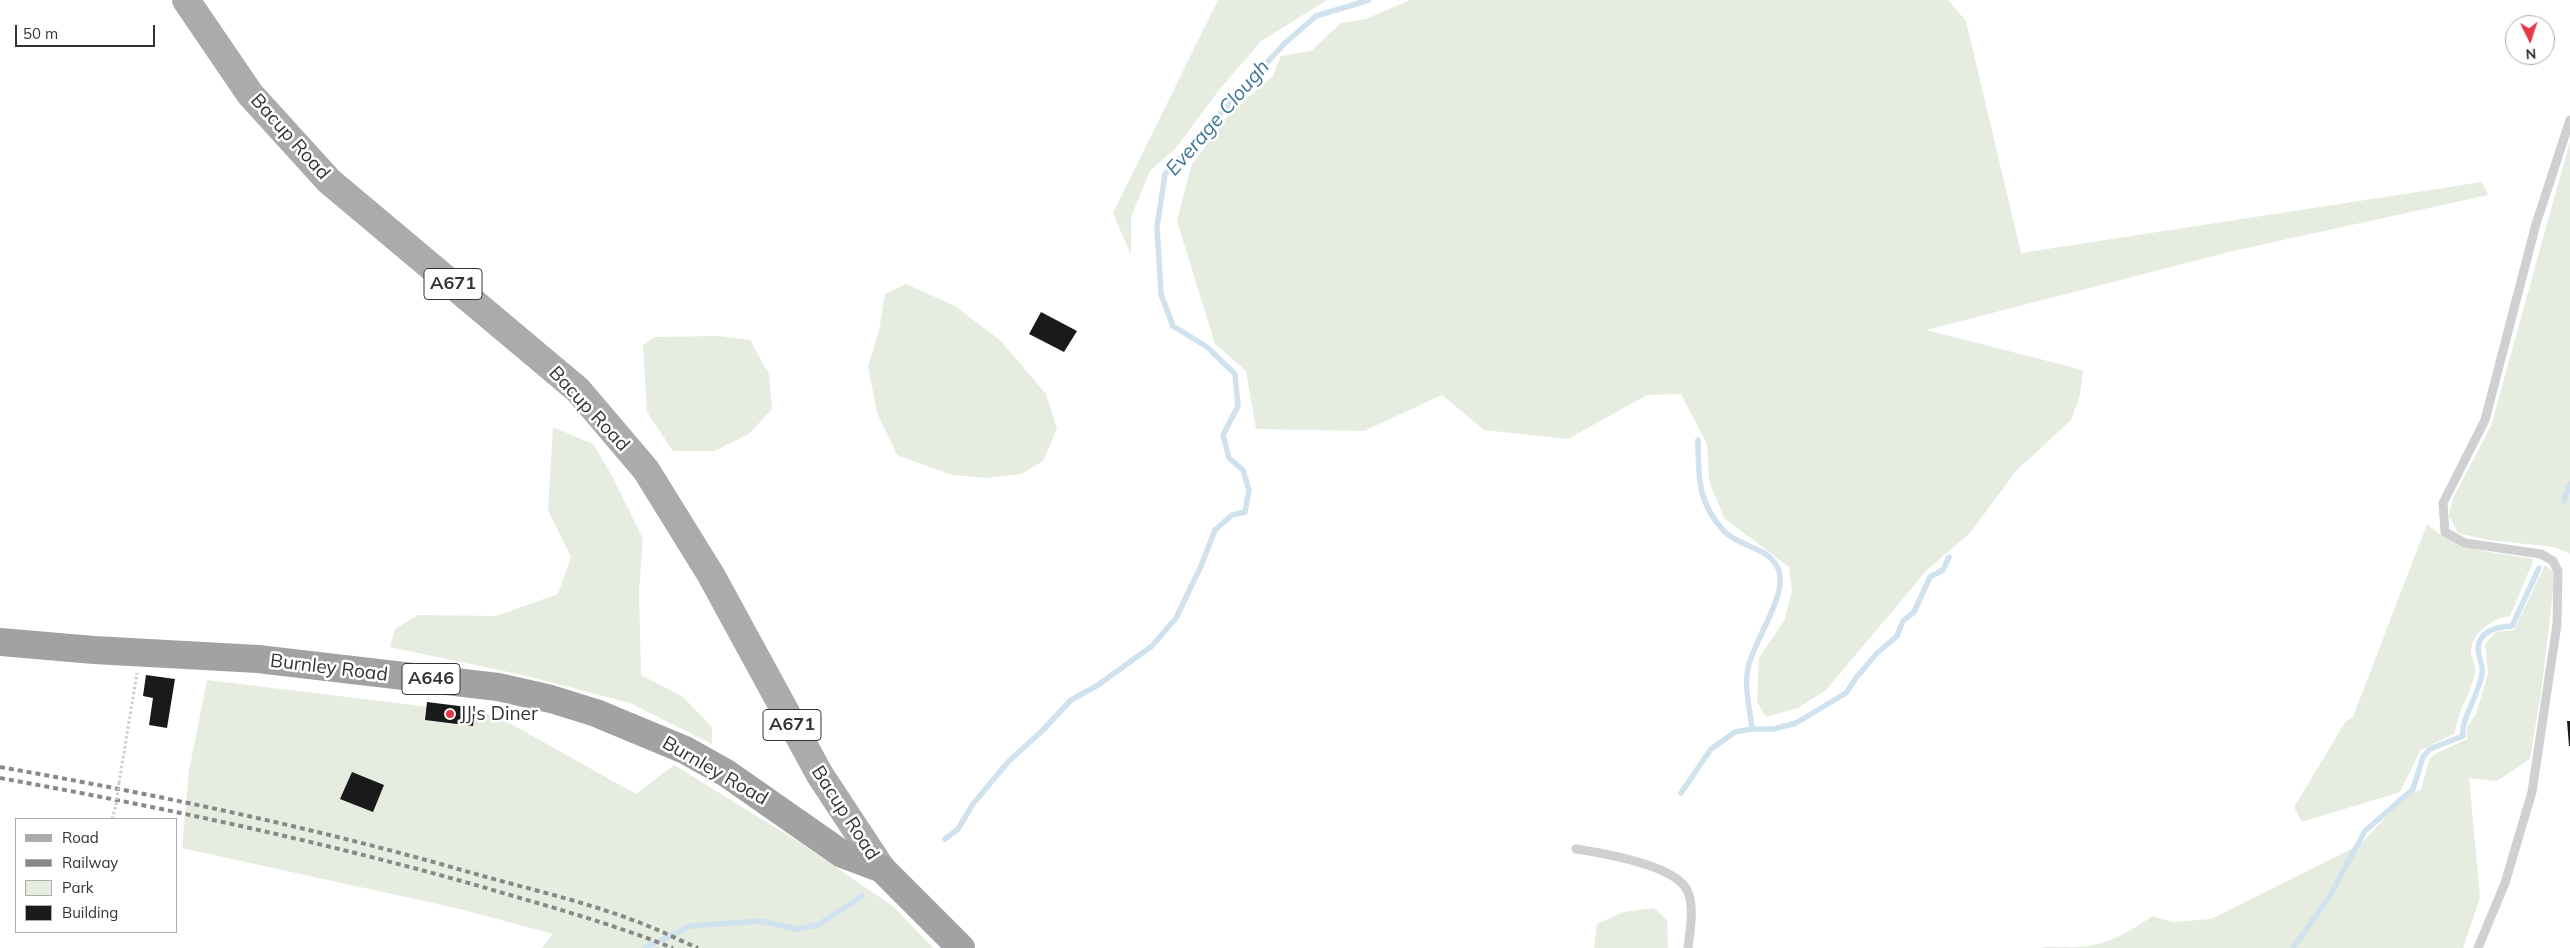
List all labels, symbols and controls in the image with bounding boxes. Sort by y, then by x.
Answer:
scale bar [18,15,158,47]
north arrow [2505,15,2555,65]
text: 50 m [23,24,58,43]
text: N [2525,45,2537,63]
water label: Everage Clough [1161,55,1275,181]
street label: Bacup Road [246,89,334,185]
road number: A671 [424,268,482,300]
street label: Bacup Road [544,362,634,456]
street label: Burnley Road [269,649,389,687]
road number: A646 [402,664,460,694]
place label: JJ's Diner [460,703,538,725]
marker: JJ's Diner [444,708,456,720]
road number: A671 [763,710,821,740]
street label: Burnley Road [658,732,772,810]
street label: Bacup Road [806,762,884,864]
legend [15,818,178,933]
text: Road [62,828,99,847]
text: Railway [62,853,118,872]
text: Park [62,878,94,897]
text: Building [62,903,118,922]

